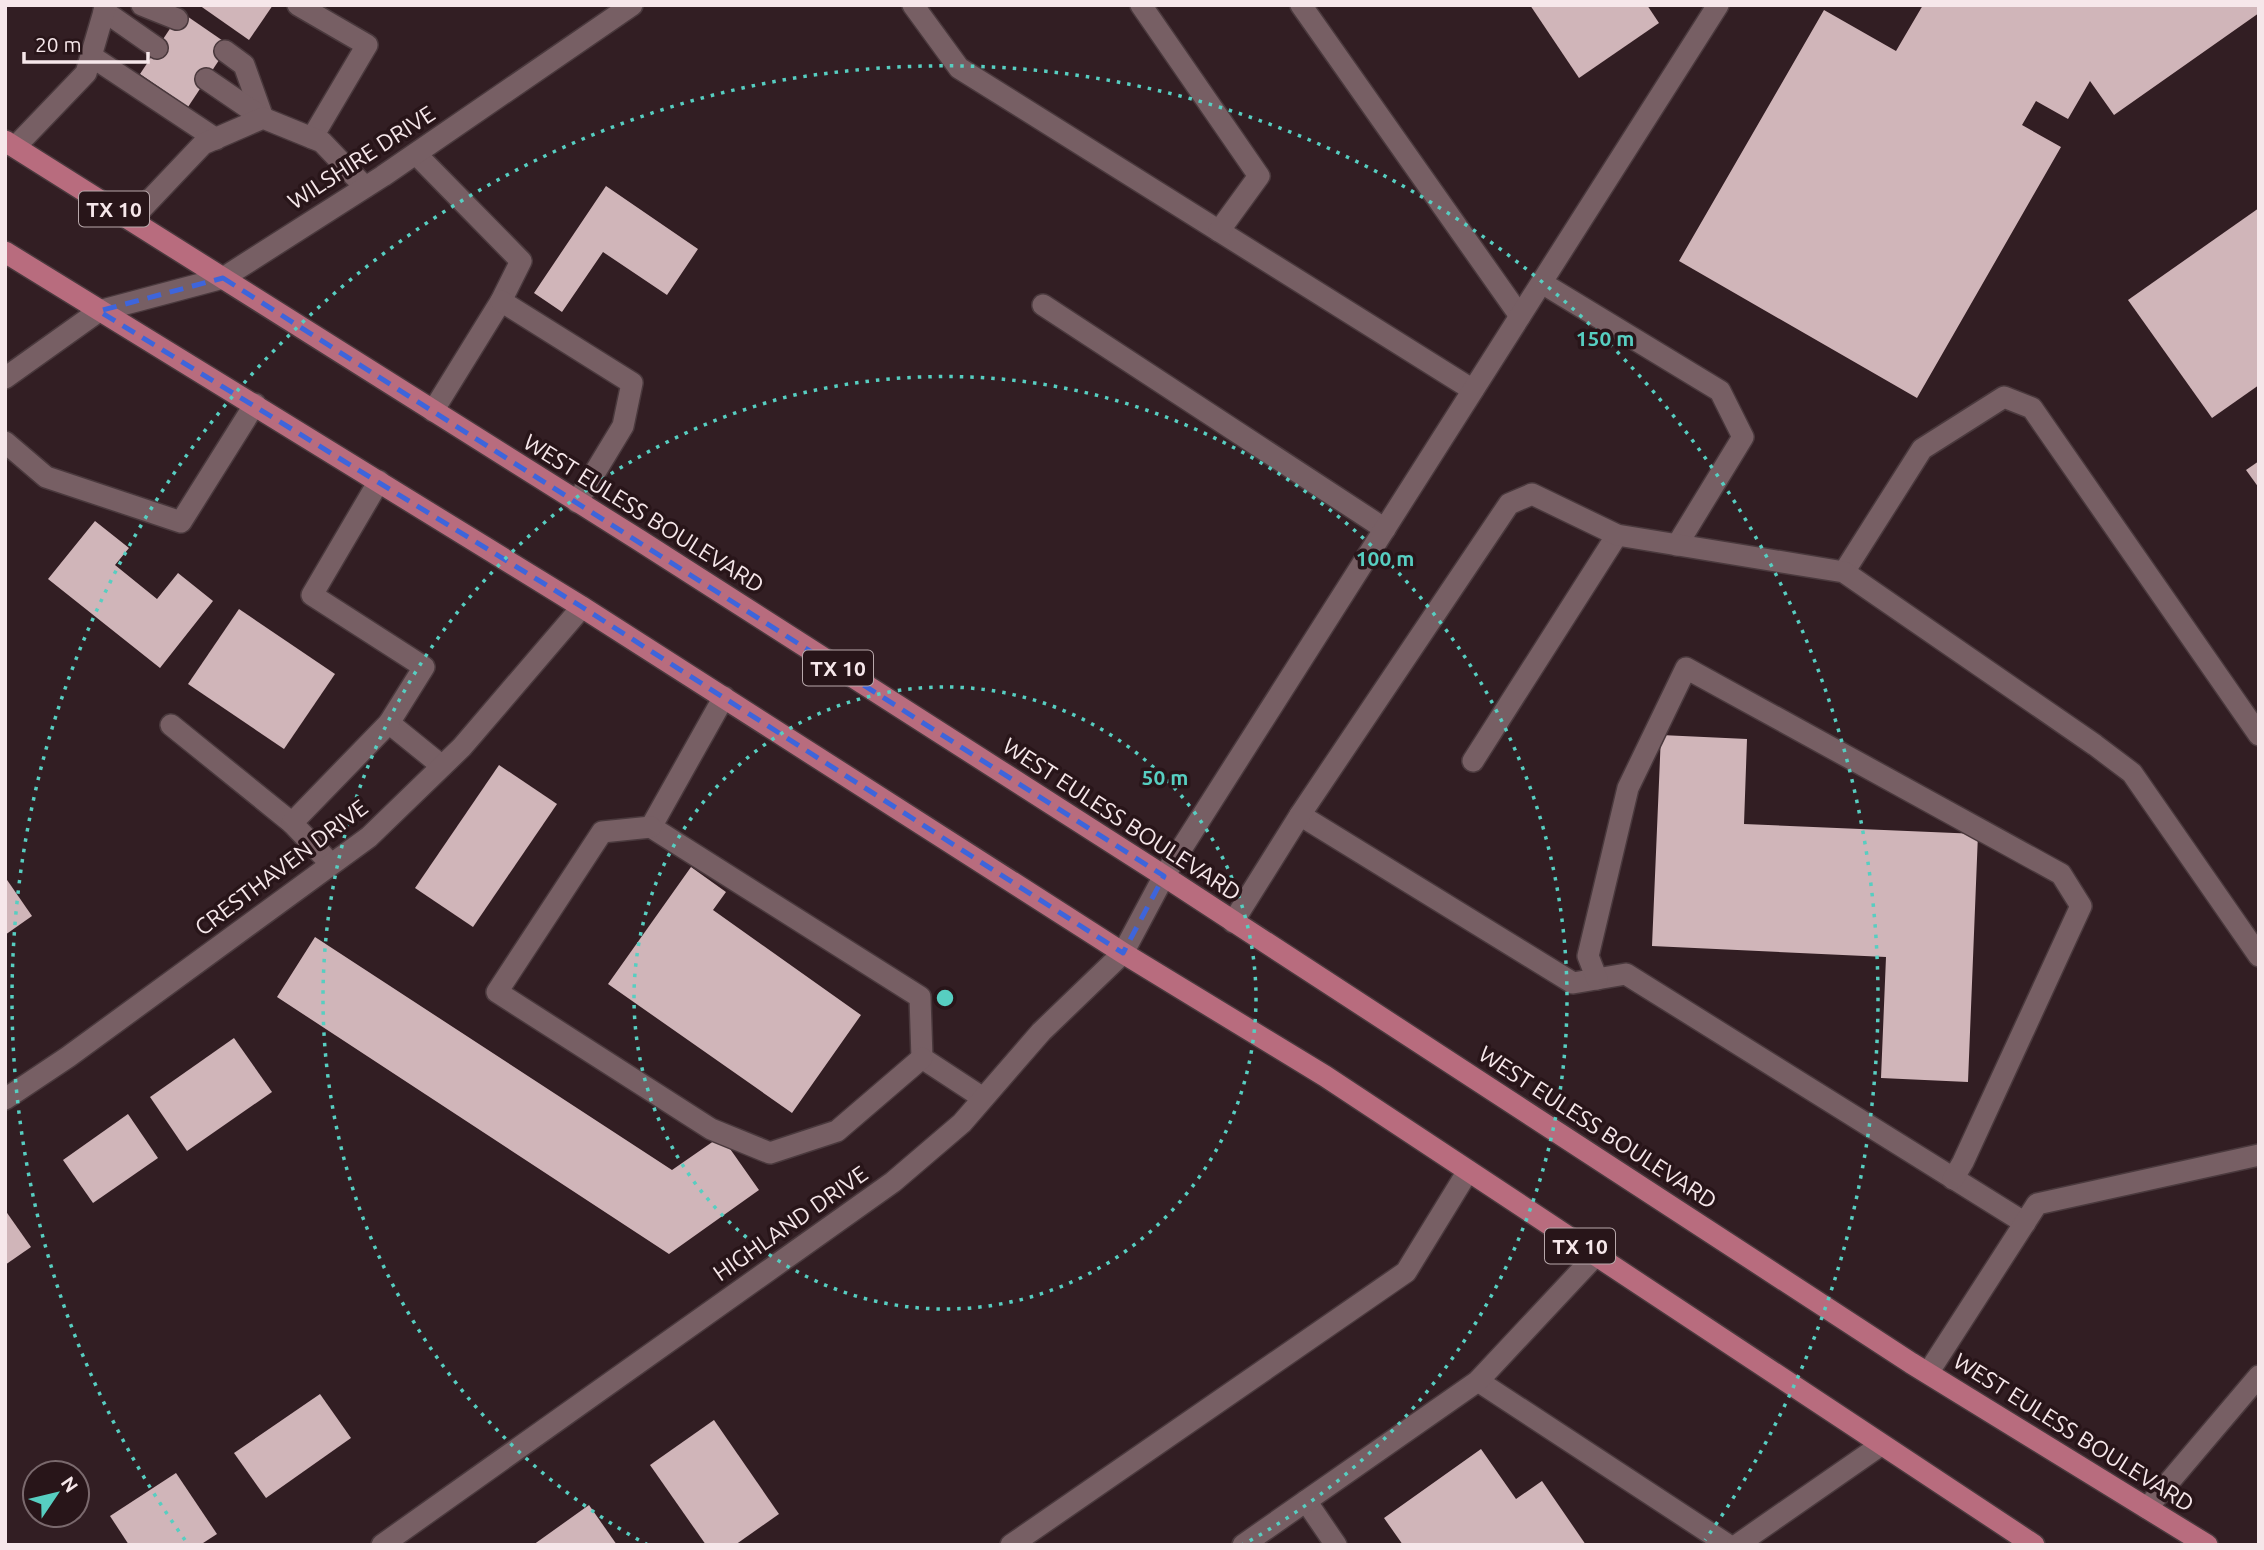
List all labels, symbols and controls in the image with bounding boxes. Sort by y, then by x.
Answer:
scale bar [24,21,149,65]
text: 20 m [35,32,82,56]
street label: WILSHIRE DRIVE [283,100,439,214]
road number: TX 10 [79,192,149,227]
text: 150 m [1576,326,1634,350]
street label: WEST EULESS BOULEVARD [519,429,769,597]
text: 100 m [1356,546,1414,570]
road number: TX 10 [803,650,873,686]
street label: WEST EULESS BOULEVARD [998,733,1246,905]
text: 50 m [1142,765,1188,789]
street label: CRESTHAVEN DRIVE [190,794,372,940]
centre of rings [933,986,957,1010]
street label: WEST EULESS BOULEVARD [1474,1041,1722,1213]
street label: HIGHLAND DRIVE [708,1160,872,1286]
road number: TX 10 [1545,1228,1615,1264]
street label: WEST EULESS BOULEVARD [1949,1348,2199,1516]
north arrow [21,1459,91,1529]
text: N [57,1472,83,1496]

